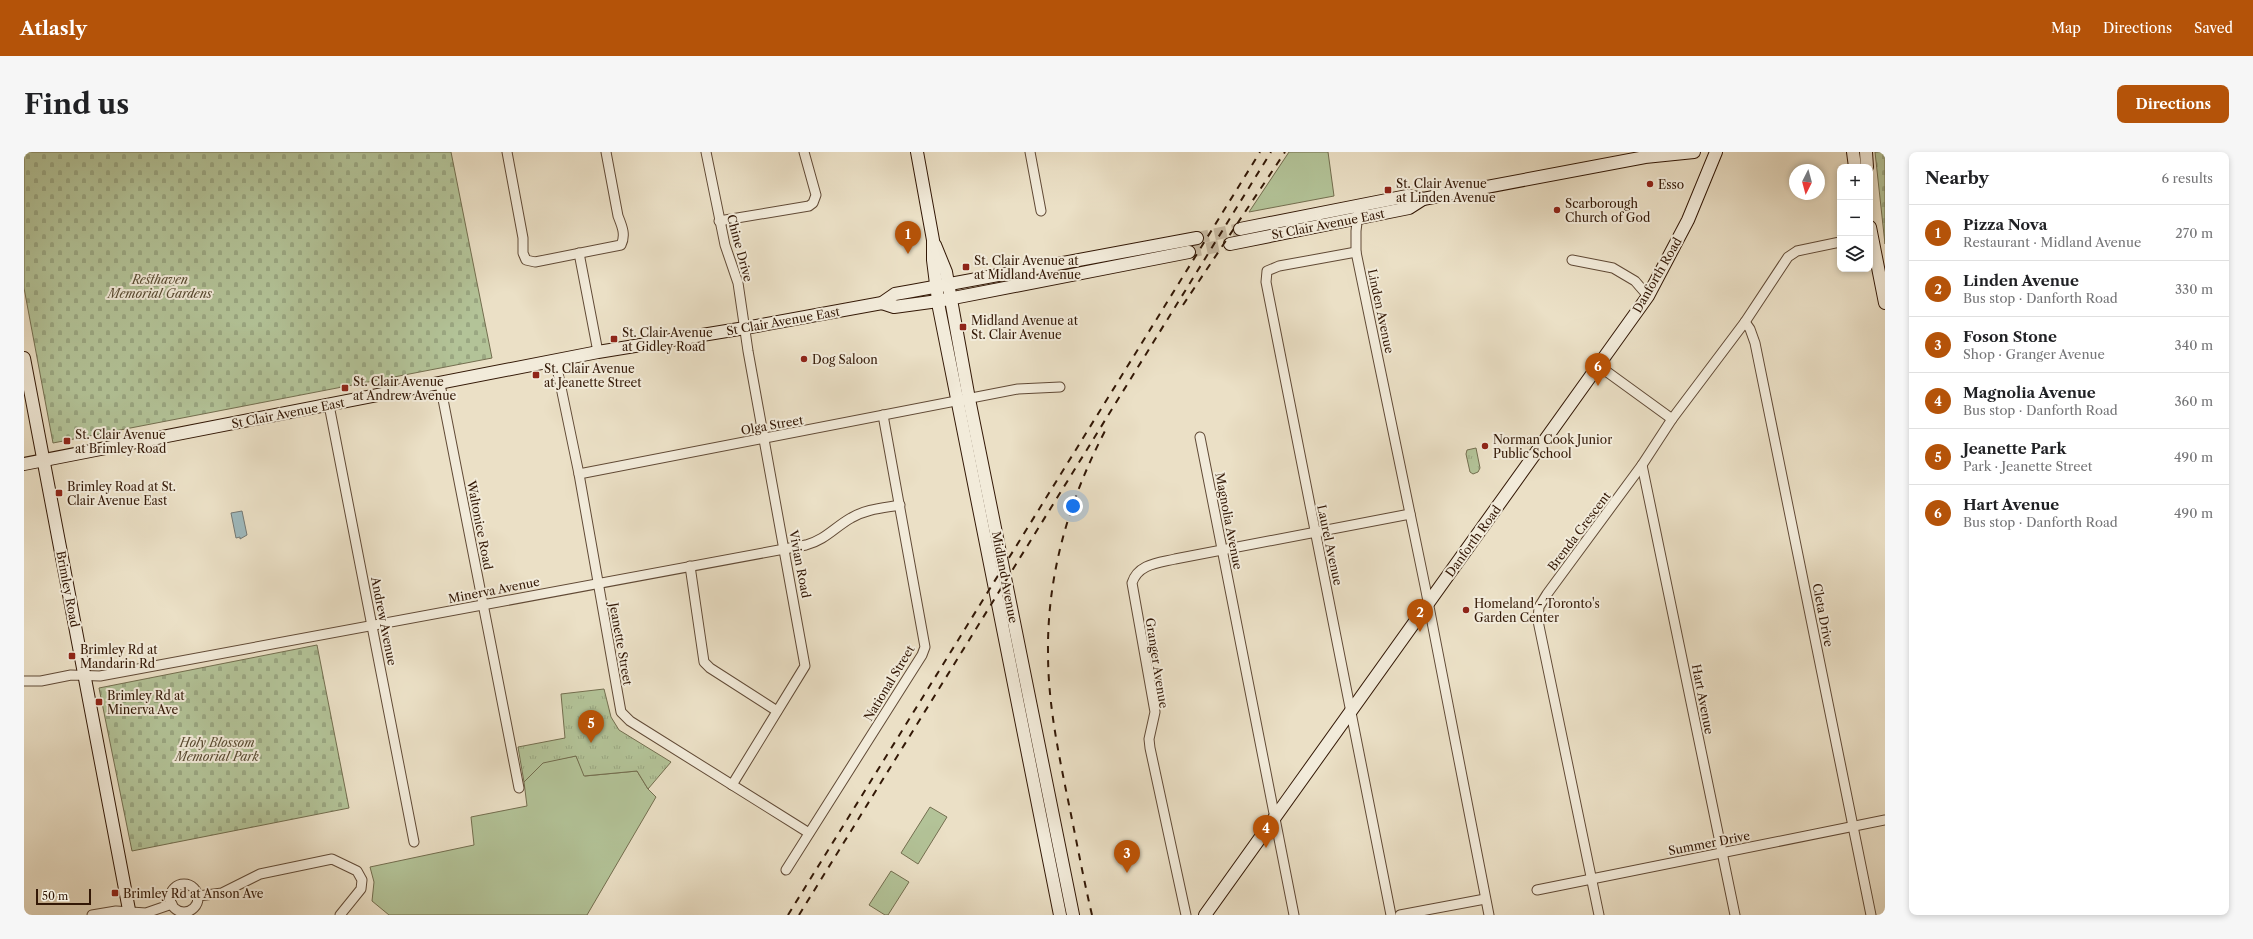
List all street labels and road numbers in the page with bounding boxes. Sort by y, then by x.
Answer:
street label: St Clair Avenue East [1270,206,1387,242]
street label: Chine Drive [724,213,756,284]
street label: Danforth Road [1629,234,1685,315]
street label: Linden Avenue [1365,267,1397,355]
street label: St Clair Avenue East [725,304,842,338]
street label: St Clair Avenue East [230,395,347,431]
street label: Olga Street [740,412,805,438]
street label: Magnolia Avenue [1212,471,1246,571]
street label: Waltonice Road [464,478,496,572]
street label: Brenda Crescent [1544,488,1614,573]
street label: Danforth Road [1442,502,1504,580]
street label: Laurel Avenue [1314,503,1346,587]
street label: Vivian Road [786,528,814,600]
street label: Midland Avenue [989,530,1021,624]
street label: Brimley Road [53,550,83,629]
street label: Andrew Avenue [368,574,400,667]
street label: Minerva Avenue [447,574,541,606]
street label: Cleta Drive [1809,582,1837,648]
street label: Jeanette Street [606,599,636,687]
street label: Granger Avenue [1142,617,1172,710]
street label: National Street [860,642,918,724]
street label: Hart Avenue [1689,663,1717,736]
street label: Summer Drive [1667,828,1751,858]

